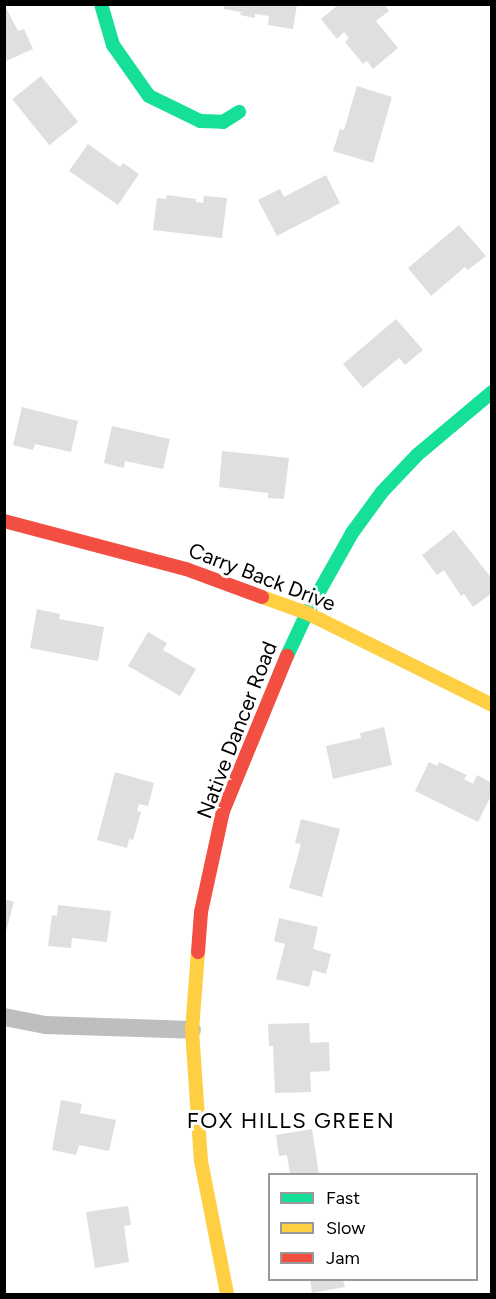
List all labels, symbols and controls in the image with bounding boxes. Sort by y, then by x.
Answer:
street label: Carry Back Drive [185,537,339,617]
street label: Native Dancer Road [192,638,282,822]
district label: FOX HILLS GREEN [187,1108,395,1134]
legend [268,1173,478,1281]
text: Fast [326,1187,360,1209]
text: Slow [326,1217,365,1239]
text: Jam [326,1247,360,1269]

